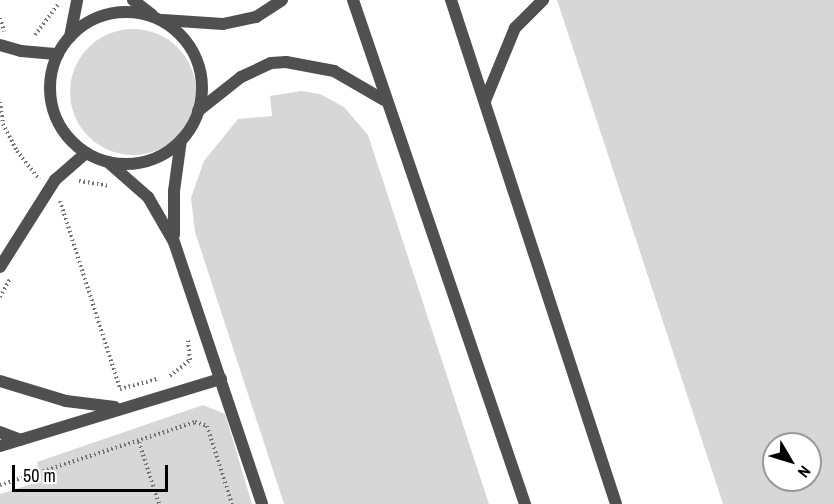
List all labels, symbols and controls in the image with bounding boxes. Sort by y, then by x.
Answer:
north arrow [762,432,822,492]
scale bar [15,453,171,491]
text: N [793,461,816,482]
text: 50 m [23,463,56,488]

